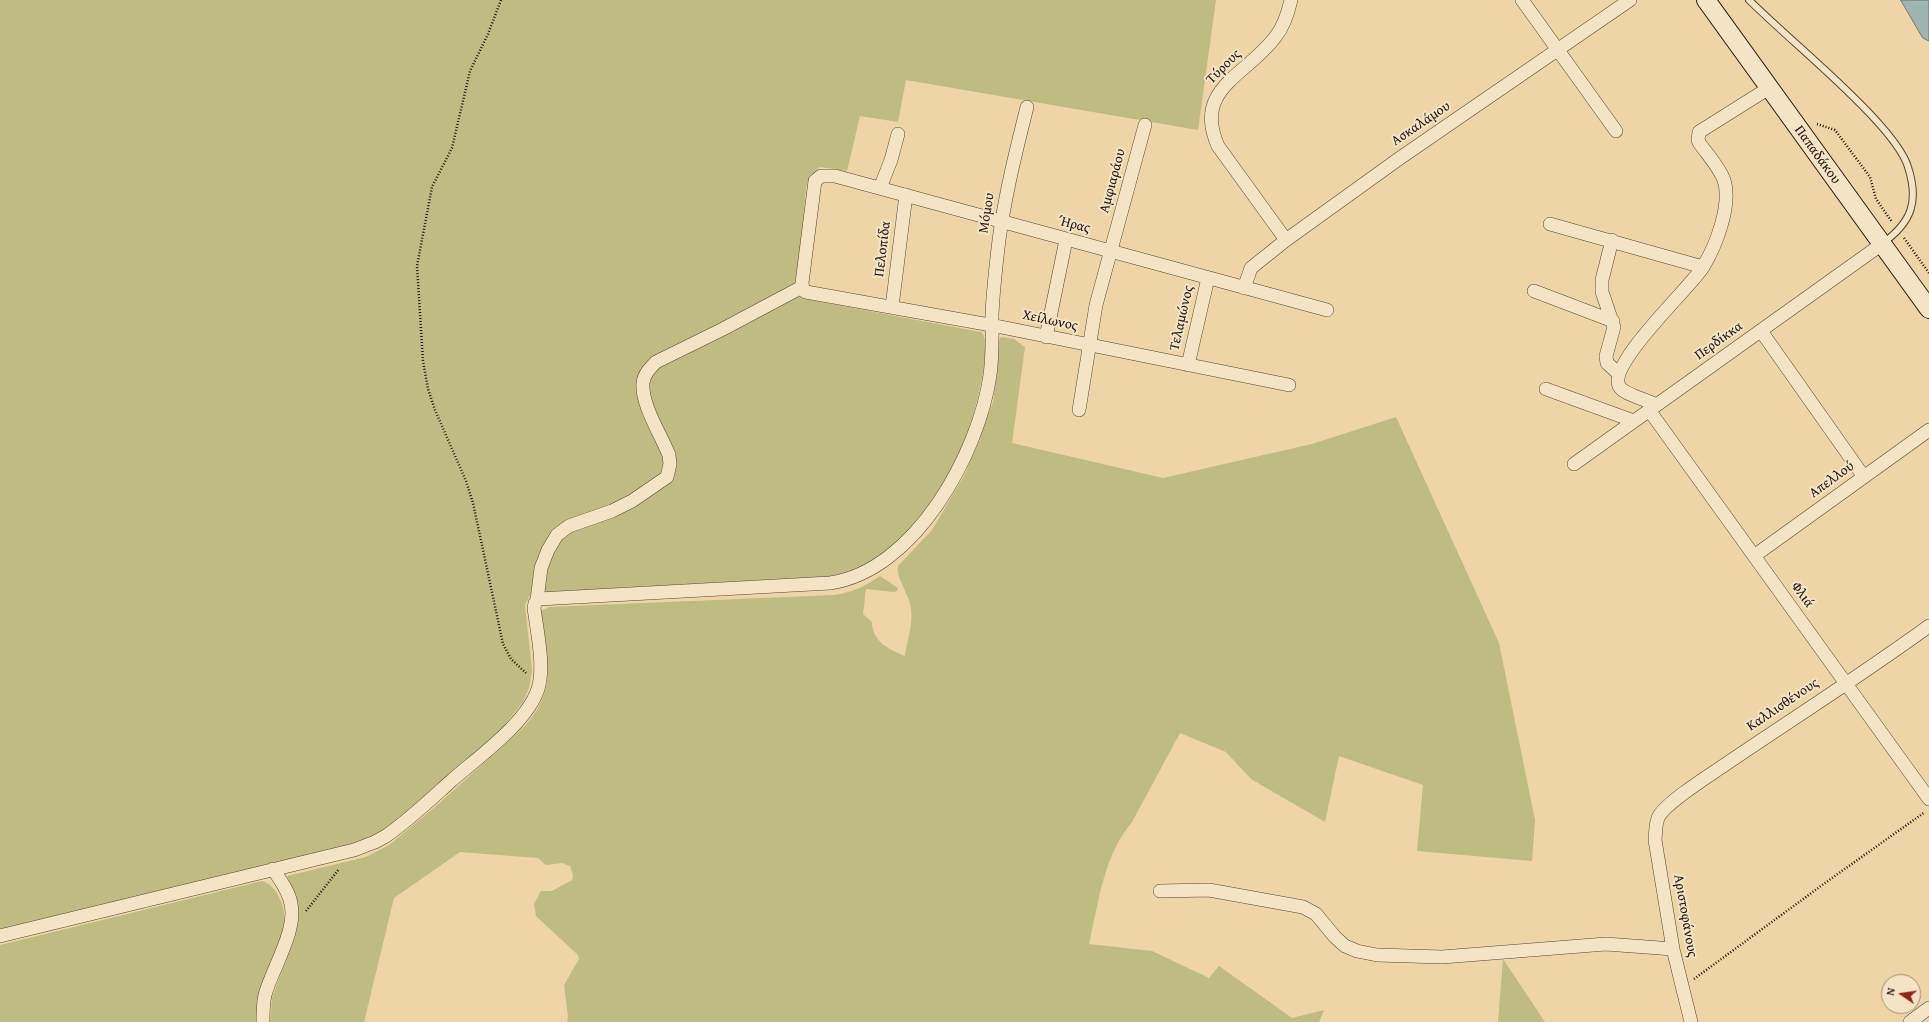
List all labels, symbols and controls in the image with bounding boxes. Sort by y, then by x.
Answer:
street label: Τύρους [1203,46,1245,88]
street label: Ασκαλάμου [1388,98,1454,150]
street label: Παπαδάκου [1790,123,1844,187]
street label: Αμφιαράου [1096,147,1130,215]
street label: Μόμου [976,192,998,234]
street label: Ήρας [1056,213,1092,237]
street label: Πελοπίδα [871,220,895,278]
street label: Τελαμώνος [1166,284,1198,352]
street label: Χείλωνος [1021,307,1079,335]
street label: Περδίκκα [1692,318,1746,364]
street label: Απελλού [1806,458,1858,502]
street label: Φλιά [1787,579,1817,611]
street label: Καλλισθένους [1744,675,1822,735]
street label: Αριστοφάνους [1669,873,1701,959]
north arrow [1881,974,1921,1014]
text: N [1882,986,1899,997]

